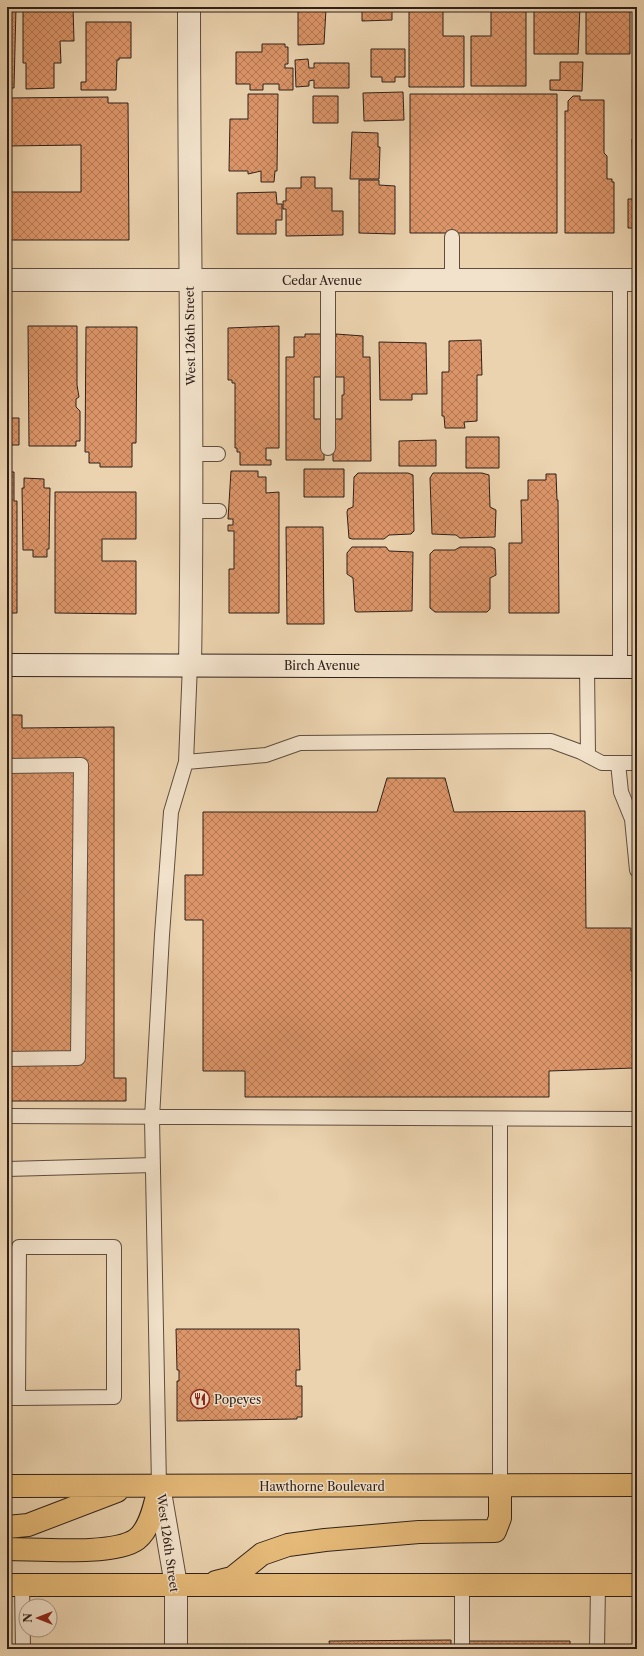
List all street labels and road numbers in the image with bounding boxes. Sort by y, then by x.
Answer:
street label: Cedar Avenue [282,273,362,288]
street label: West 126th Street [182,285,198,387]
street label: Birch Avenue [284,658,360,673]
street label: Hawthorne Boulevard [259,1479,385,1494]
street label: West 126th Street [154,1492,182,1594]

